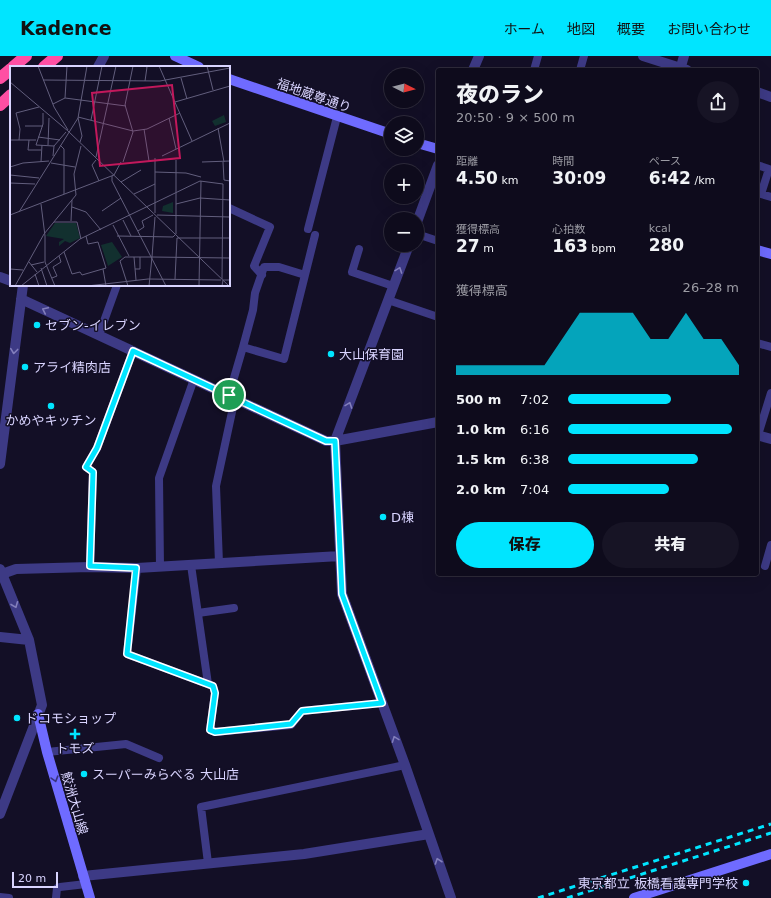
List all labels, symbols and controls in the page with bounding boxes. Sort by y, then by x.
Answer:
text: Kadence [20,17,112,39]
text: ホーム [503,21,545,37]
text: 地図 [567,21,595,37]
text: 概要 [617,21,645,37]
text: お問い合わせ [667,21,751,37]
inset map [10,66,230,286]
north arrow [384,68,424,108]
map controls [384,68,424,252]
street label: 福地蔵尊通り [275,76,353,115]
button: share [697,81,739,123]
text: 夜のラン [456,82,544,107]
text: 20:50 · 9 × 500 m [456,110,575,125]
button: layers [384,116,424,156]
text: 距離 [456,155,478,168]
text: 時間 [552,155,574,168]
text: ペース [649,155,681,168]
button: + [384,164,424,204]
text: 4.50 [456,168,498,188]
text: 30:09 [552,168,606,188]
text: 6:42 [649,168,691,188]
text: km [498,174,519,187]
text: /km [691,174,715,187]
button: − [384,212,424,252]
text: kcal [649,222,671,235]
text: 獲得標高 [456,223,500,236]
text: 心拍数 [552,223,585,236]
text: 280 [649,235,684,255]
text: 27 [456,236,480,256]
text: 163 [552,236,588,256]
text: m [480,242,494,255]
text: bpm [588,242,616,255]
one-way arrow [395,266,403,273]
text: 26–28 m [683,280,739,295]
text: 獲得標高 [456,283,508,298]
one-way arrow [42,307,49,315]
place label: セブン-イレブン [45,318,141,333]
marker: セブン-イレブン [32,320,42,330]
place label: 大山保育園 [339,347,404,362]
one-way arrow [10,348,19,354]
marker: 大山保育園 [326,349,336,359]
place label: アライ精肉店 [33,360,111,375]
marker: アライ精肉店 [20,362,30,372]
pin [212,378,246,412]
icon: arrive [218,384,240,406]
text: 500 m [456,392,501,407]
text: 7:02 [520,392,549,407]
marker: かめやキッチン [46,401,56,411]
one-way arrow [344,401,352,408]
place label: かめやキッチン [5,413,97,428]
text: 1.0 km [456,422,506,437]
text: 6:16 [520,422,549,437]
text: 1.5 km [456,452,506,467]
text: 6:38 [520,452,549,467]
text: 2.0 km [456,482,506,497]
text: 7:04 [520,482,549,497]
place label: D棟 [391,510,414,525]
marker: D棟 [378,512,388,522]
button: 保存 [456,522,594,568]
button: 共有 [602,522,739,568]
one-way arrow [10,602,18,609]
place label: ドコモショップ [25,711,116,726]
marker: ドコモショップ [12,713,22,723]
marker: トモズ [70,729,80,739]
one-way arrow [392,735,400,742]
place label: トモズ [55,741,95,756]
place label: スーパーみらべる 大山店 [92,767,239,782]
marker: スーパーみらべる 大山店 [79,769,89,779]
street label: 鮫洲大山線 [58,770,91,836]
one-way arrow [50,775,59,782]
one-way arrow [435,858,443,865]
scale bar [12,870,58,889]
text: 20 m [18,872,46,885]
place label: 東京都立 板橋看護専門学校 [578,876,738,891]
marker: 東京都立 板橋看護専門学校 [741,878,751,888]

